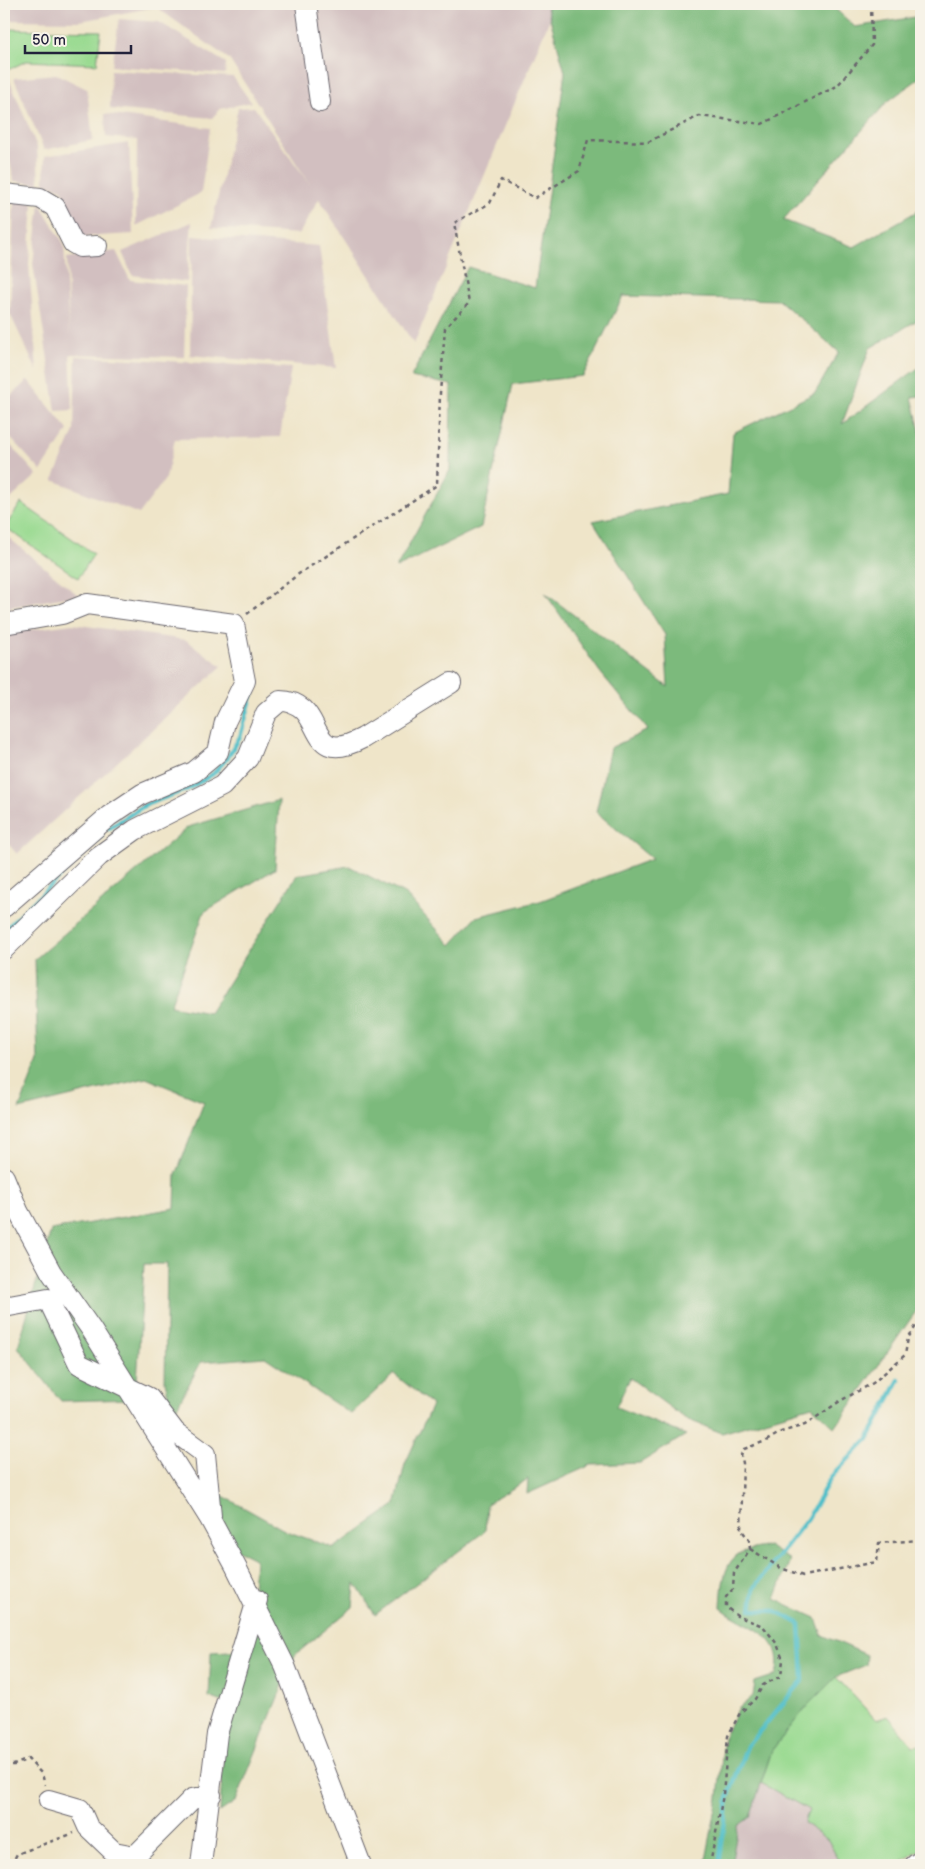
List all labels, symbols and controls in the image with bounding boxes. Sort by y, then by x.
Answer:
scale bar [25,22,131,54]
text: 50 m [32,31,66,50]

